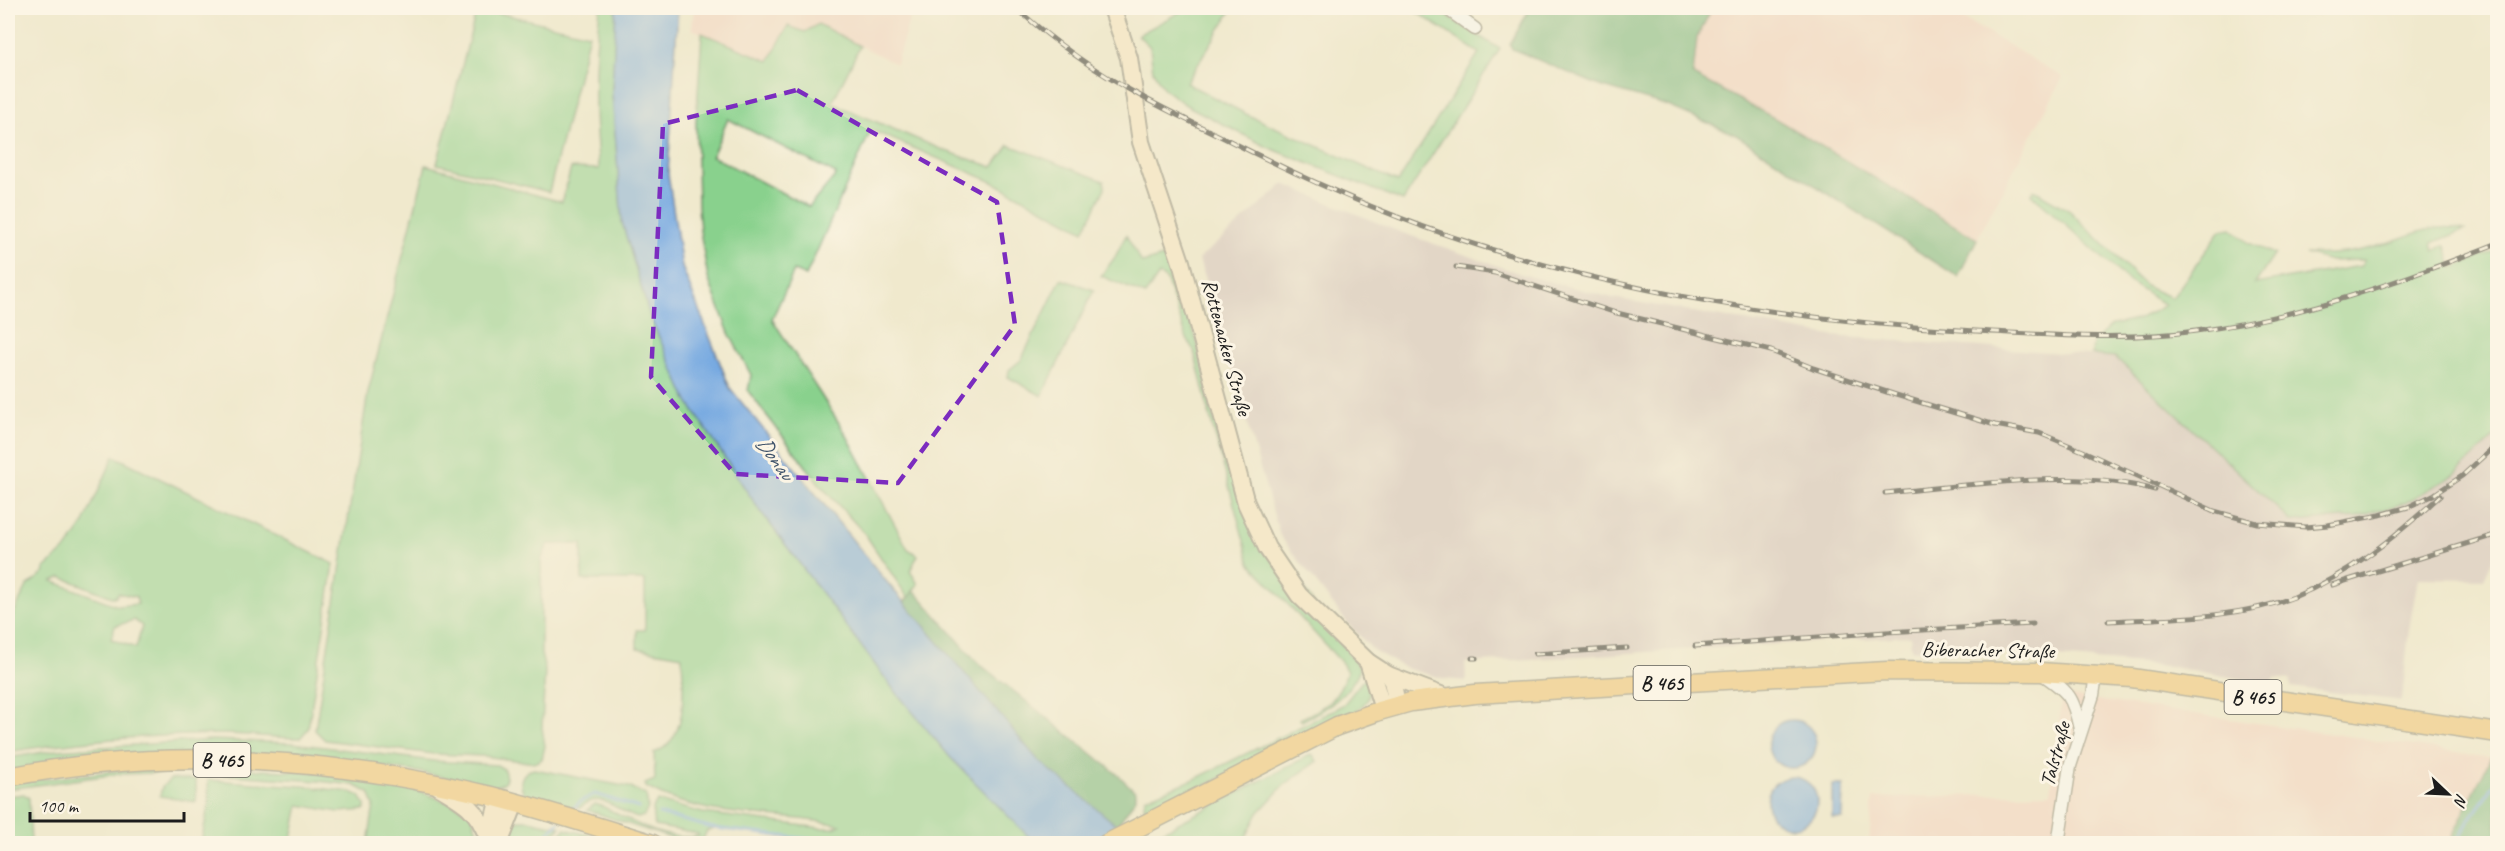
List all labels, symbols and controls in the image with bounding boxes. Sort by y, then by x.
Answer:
street label: Rottenacker Straße [1196,276,1258,420]
water label: Donau [750,431,802,488]
street label: Biberacher Straße [1922,636,2057,664]
road number: B 465 [1634,666,1690,700]
road number: B 465 [2224,680,2282,714]
street label: Talstraße [2034,717,2077,789]
road number: B 465 [194,743,250,777]
north arrow [2418,764,2478,824]
scale bar [30,785,184,823]
text: N [2449,791,2472,811]
text: 100 m [39,795,80,817]

